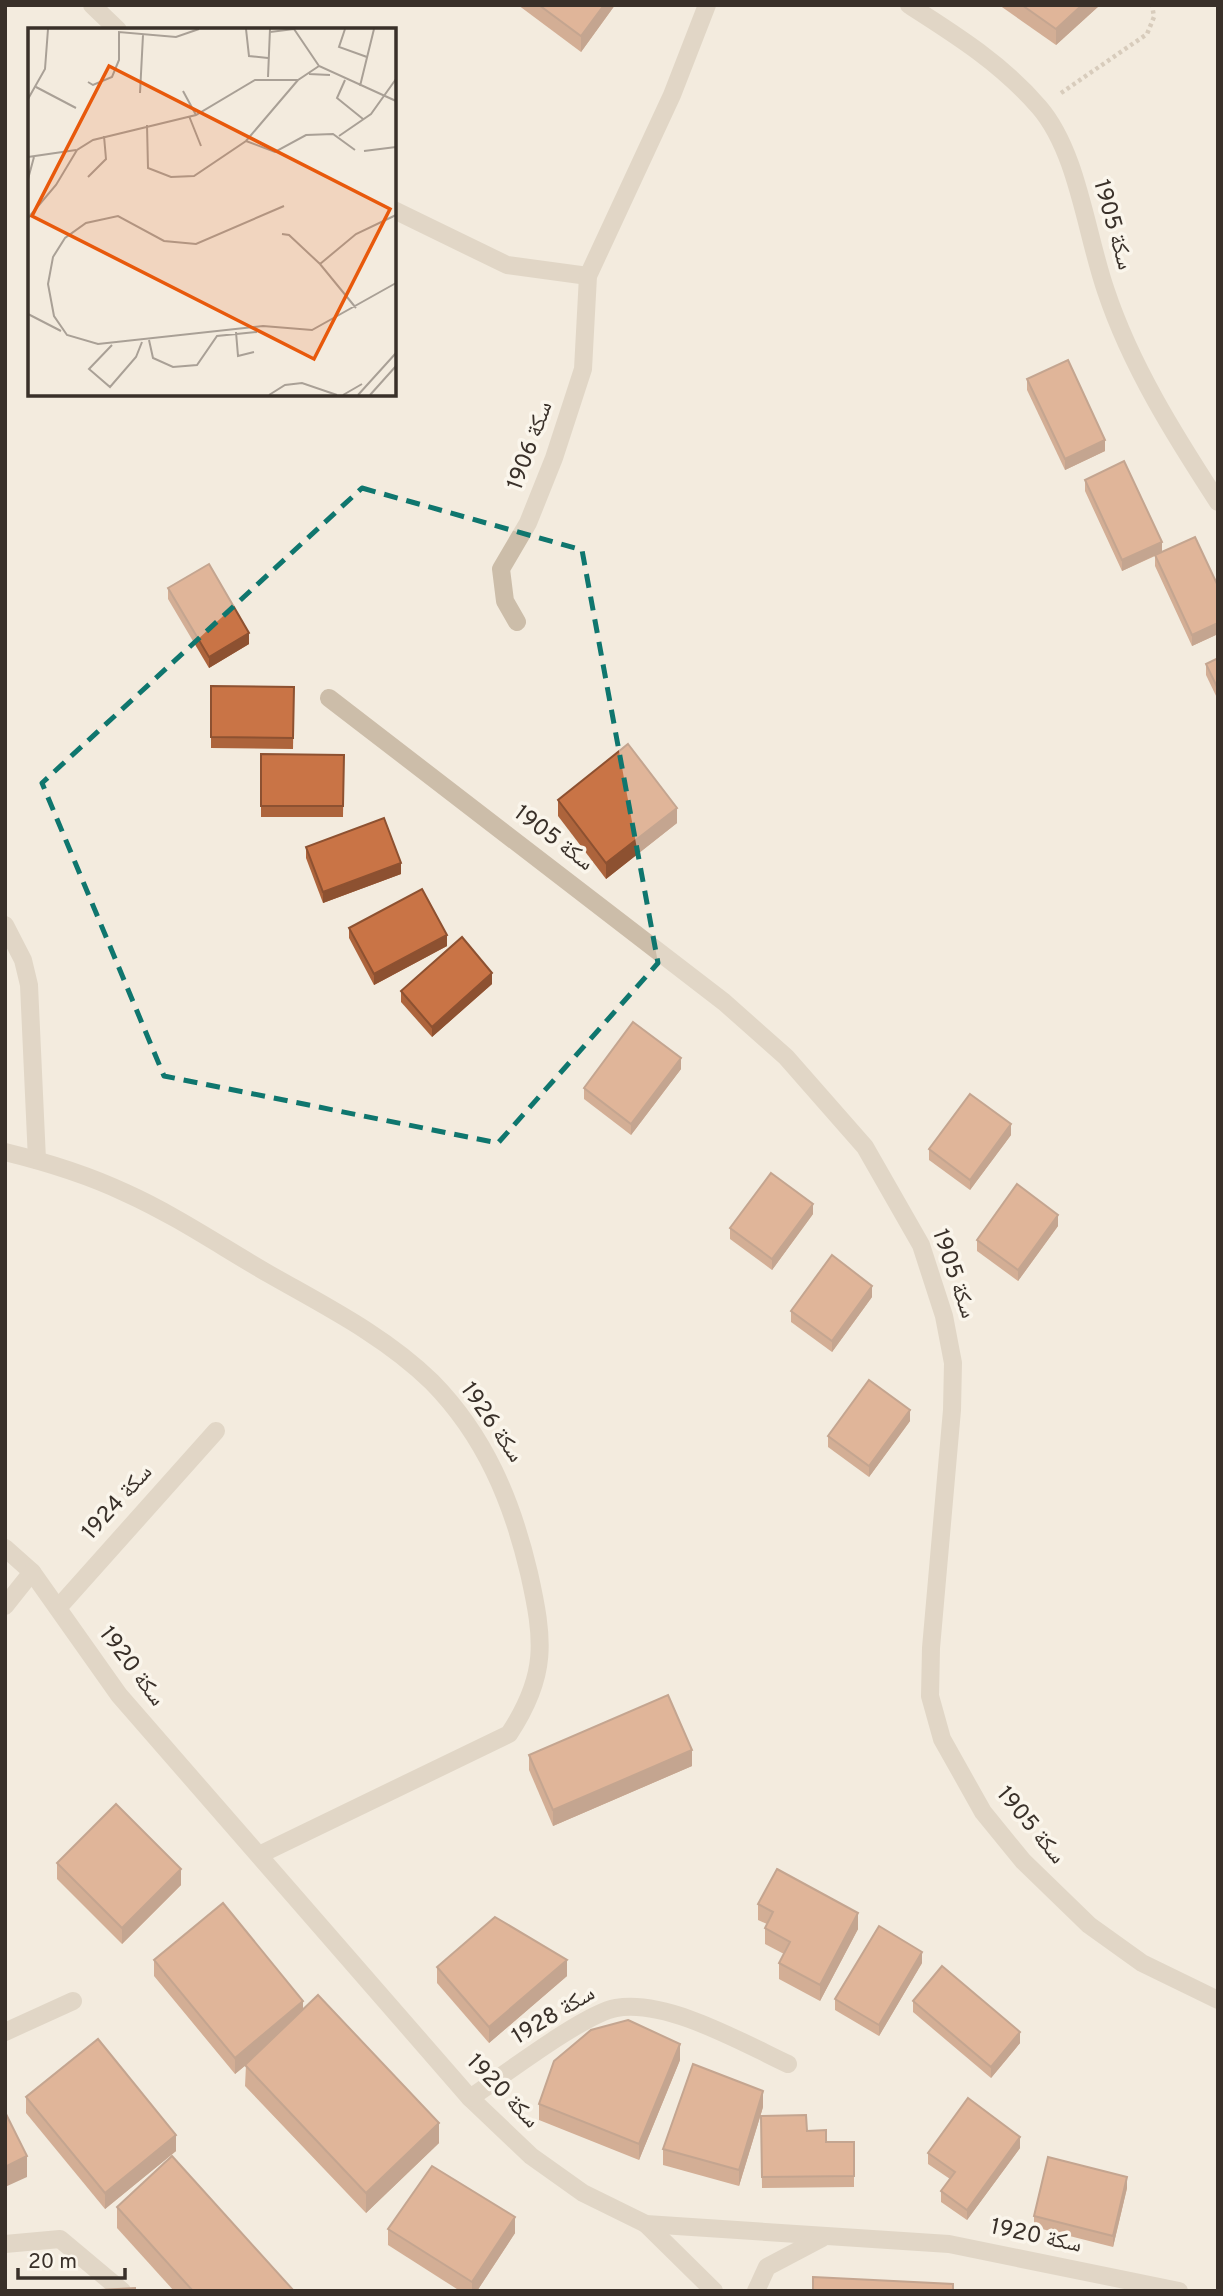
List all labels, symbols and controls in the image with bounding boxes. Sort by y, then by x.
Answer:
inset map [28,28,396,396]
street label: سكة 1905 [1085,176,1139,274]
street label: سكة 1906 [502,398,560,494]
street label: سكة 1905 [507,800,599,878]
street label: سكة 1905 [924,1225,982,1323]
street label: سكة 1926 [453,1377,529,1469]
street label: سكة 1924 [76,1459,160,1547]
street label: سكة 1920 [92,1621,170,1713]
street label: سكة 1905 [989,1781,1071,1871]
street label: سكة 1928 [507,1980,601,2052]
street label: سكة 1920 [459,2049,545,2135]
street label: سكة 1920 [988,2213,1084,2261]
scale bar [18,2236,124,2280]
text: 20 m [28,2249,77,2276]

